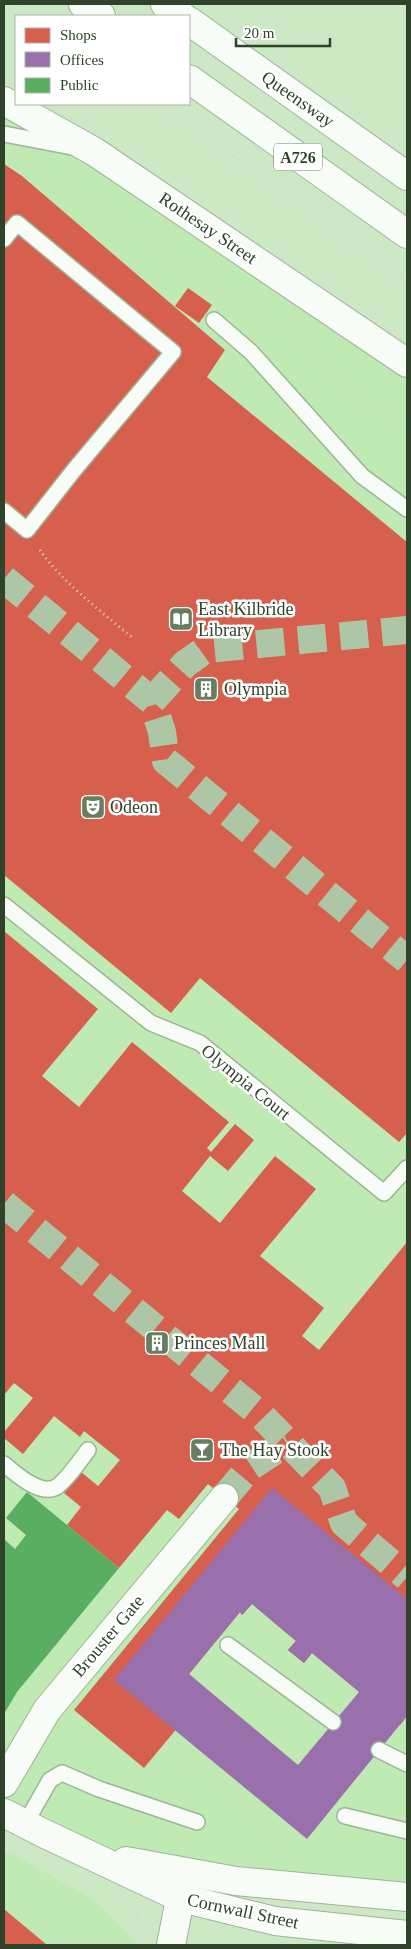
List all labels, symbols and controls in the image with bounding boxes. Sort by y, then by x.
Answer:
legend [15,15,190,105]
scale bar [236,15,330,47]
text: 20 m [244,25,275,41]
text: Shops [60,27,97,43]
text: Offices [60,52,104,68]
street label: Queensway [258,67,338,131]
text: Public [60,77,99,93]
road number: A726 [274,144,322,170]
street label: Rothesay Street [155,188,261,268]
place label: East Kilbride Library [198,599,293,640]
library icon: East Kilbride Library [168,606,194,632]
building icon: Olympia [193,676,219,702]
place label: Olympia [224,679,287,699]
theatre icon: Odeon [80,794,106,820]
place label: Odeon [110,797,158,817]
street label: Olympia Court [198,1040,294,1124]
building icon: Princes Mall [144,1330,170,1356]
place label: Princes Mall [174,1333,266,1353]
bar icon: The Hay Stook [189,1437,215,1463]
place label: The Hay Stook [220,1440,329,1460]
street label: Brouster Gate [68,1591,148,1681]
street label: Cornwall Street [185,1889,301,1933]

